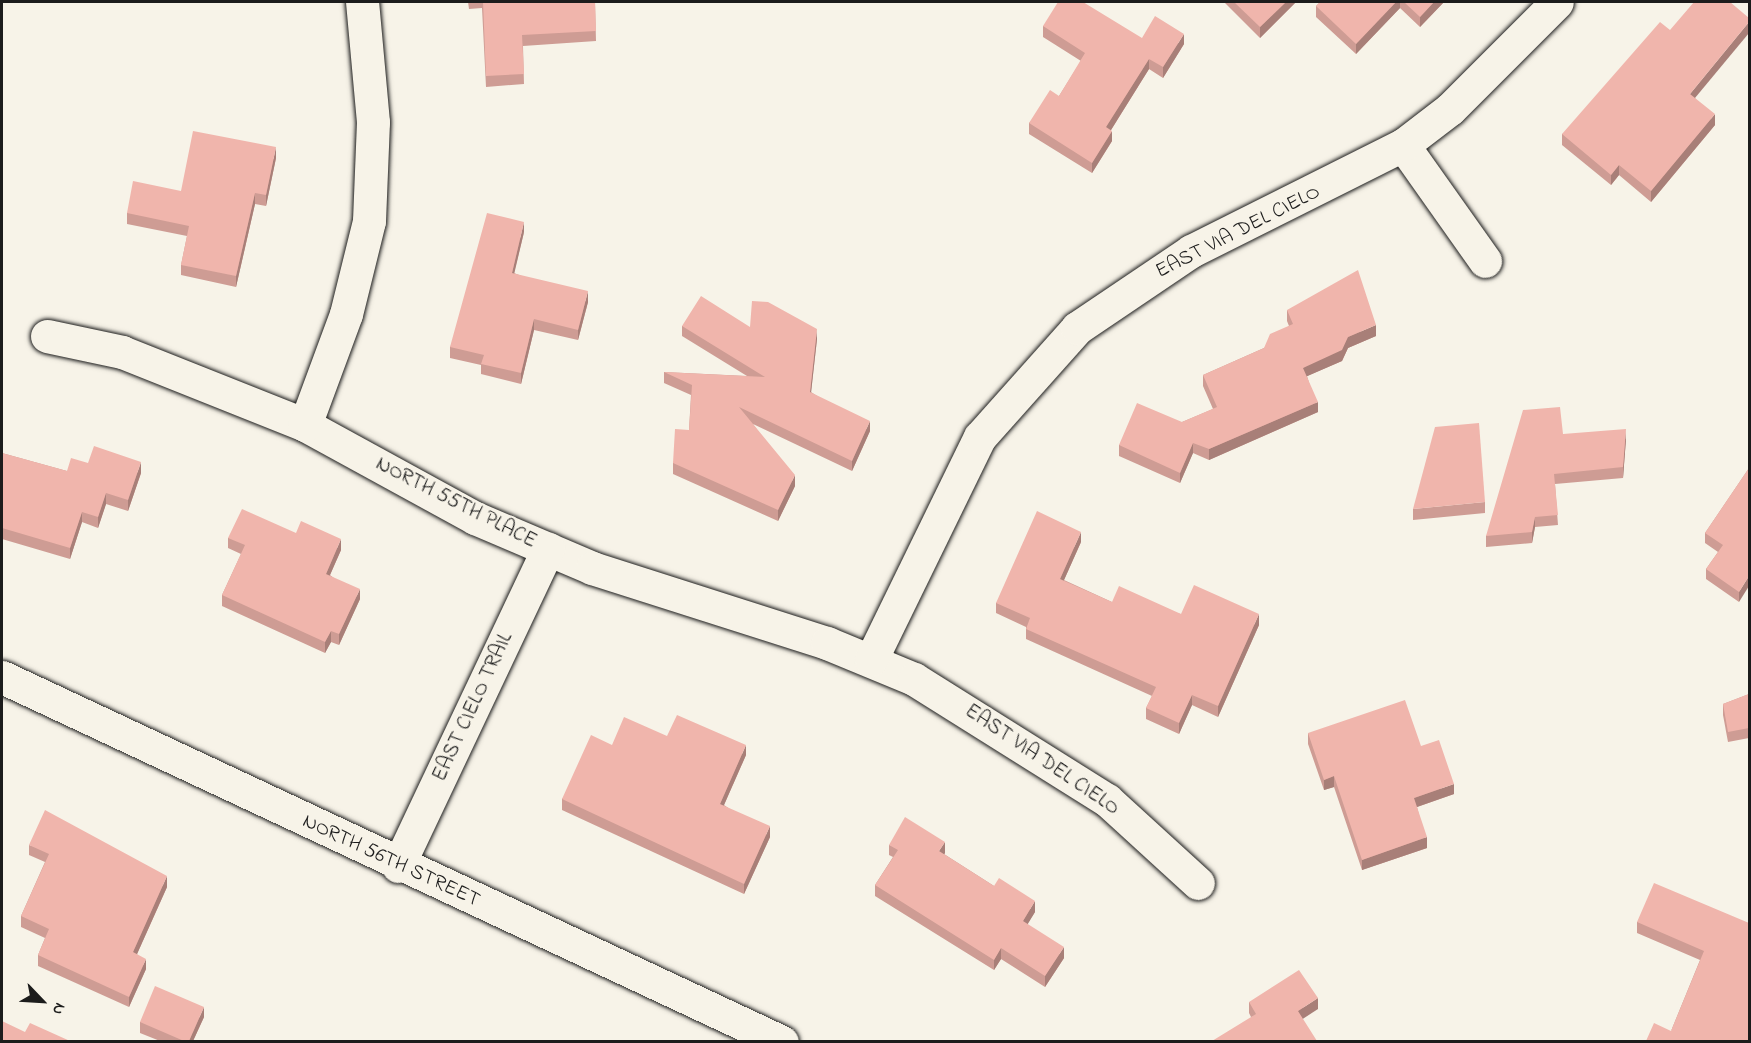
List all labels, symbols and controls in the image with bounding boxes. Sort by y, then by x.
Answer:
street label: EAST VIA DEL CIELO [1151,180,1325,284]
street label: NORTH 55TH PLACE [371,452,541,554]
street label: EAST CIELO TRAIL [427,628,519,786]
street label: EAST VIA DEL CIELO [960,699,1124,821]
street label: NORTH 56TH STREET [298,809,484,913]
north arrow [12,971,72,1031]
text: N [45,999,71,1019]

